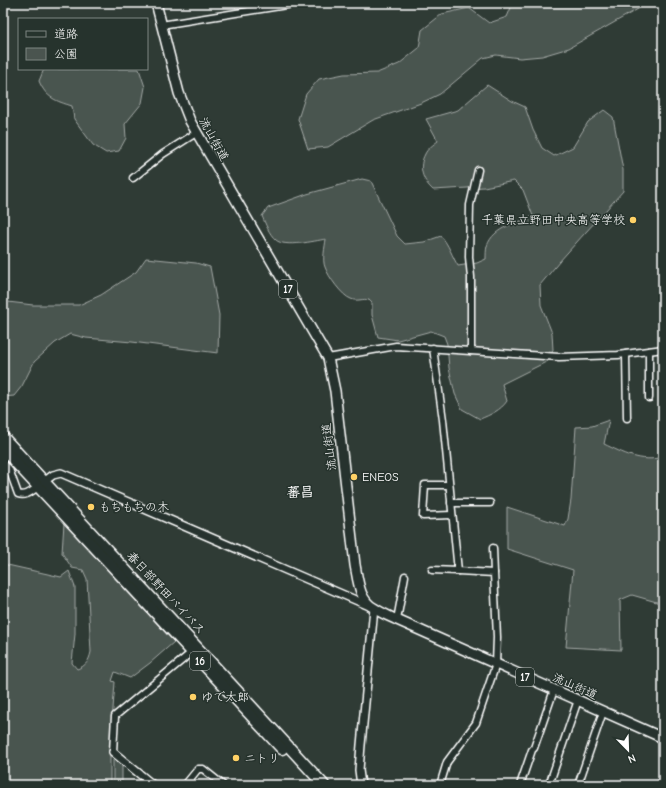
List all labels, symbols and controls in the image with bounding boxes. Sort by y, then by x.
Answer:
legend [18,18,148,70]
text: 道路 [54,27,78,41]
text: 公園 [54,47,78,61]
street label: 流山街道 [196,115,232,163]
place label: 千葉県立野田中央高等学校 [481,213,625,227]
marker: 千葉県立野田中央高等学校 [628,215,638,225]
road number: 17 [279,280,297,298]
street label: 流山街道 [319,422,339,472]
place label: ENEOS [362,470,399,484]
marker: ENEOS [349,472,359,482]
district label: 蕃昌 [286,484,314,501]
place label: もちもちの木 [99,500,169,514]
marker: もちもちの木 [86,502,96,512]
street label: 春日部野田バイパス [124,549,208,637]
road number: 16 [190,652,210,670]
road number: 17 [516,668,534,686]
street label: 流山街道 [550,670,600,702]
place label: ゆで太郎 [201,690,249,704]
marker: ゆで太郎 [188,692,198,702]
north arrow [608,730,648,770]
place label: ニトリ [244,751,280,765]
text: N [626,751,638,766]
marker: ニトリ [231,753,241,763]

